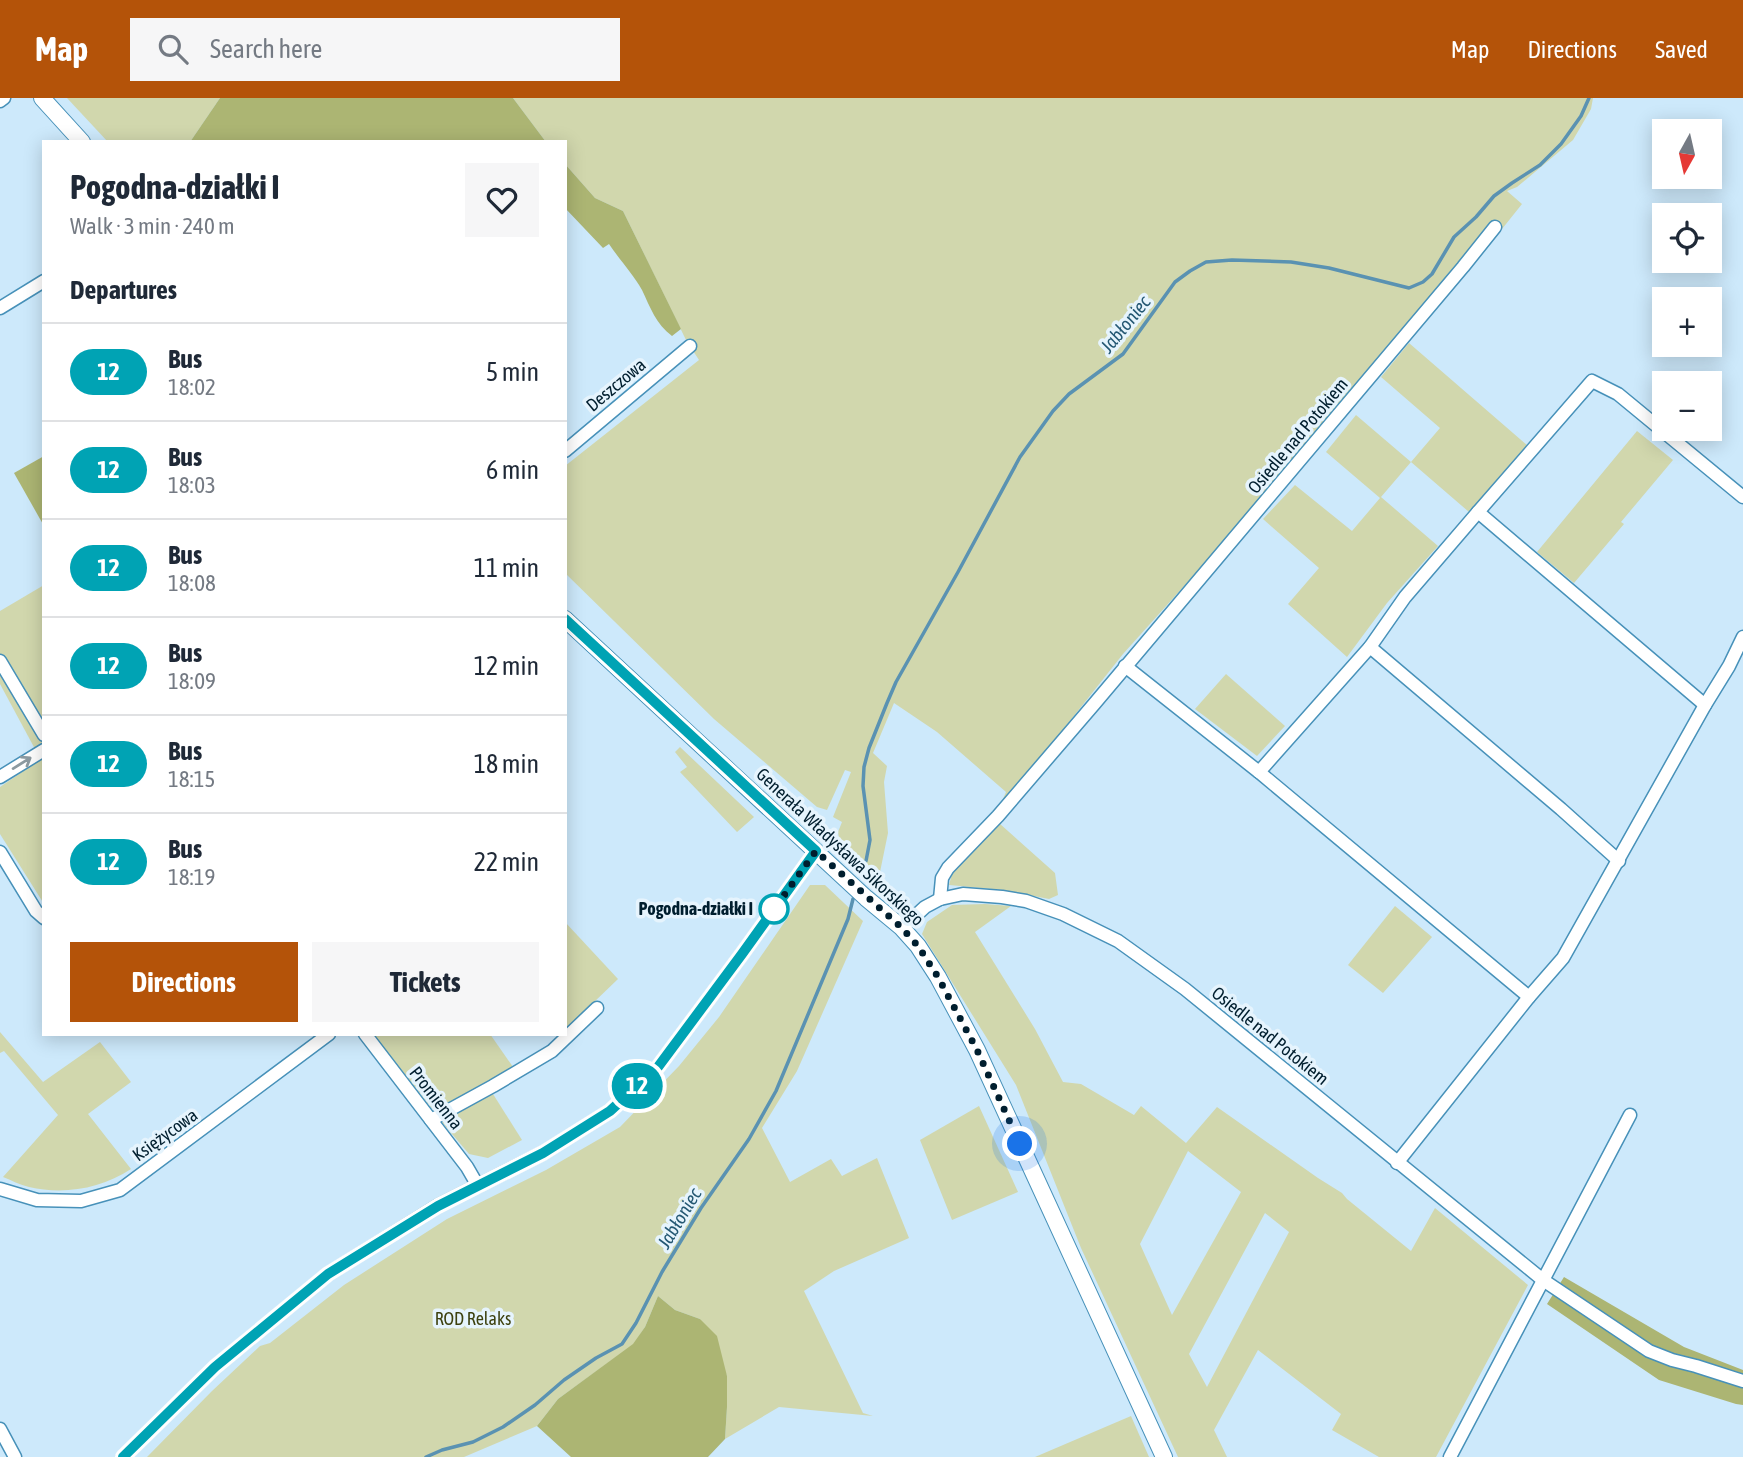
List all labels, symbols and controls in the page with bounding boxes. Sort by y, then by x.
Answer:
search box [130,18,620,81]
text: Map [35,30,88,68]
icon: search [154,30,192,68]
text: Search here [210,34,322,64]
text: Map [1451,36,1489,63]
text: Directions [1527,36,1617,63]
text: Saved [1655,36,1708,63]
north arrow [1652,119,1722,189]
map controls [1652,119,1722,441]
button: heart [465,163,539,237]
text: Pogodna-działki I [70,168,280,206]
button: locate [1652,203,1722,273]
text: Walk · 3 min · 240 m [70,213,234,239]
text: Departures [70,275,177,305]
button: + [1652,287,1722,357]
water label: Jabłoniec [1095,291,1155,358]
text: Bus [168,344,202,374]
street label: Deszczowa [582,354,650,416]
text: 5 min [486,357,539,387]
text: 12 [97,358,120,385]
button: − [1652,371,1722,441]
text: 18:02 [168,374,216,400]
street label: Osiedle nad Potokiem [1243,374,1352,498]
text: Bus [168,442,202,472]
text: 6 min [486,455,539,485]
text: 12 [97,456,120,483]
text: 18:03 [168,472,216,498]
text: Bus [168,540,202,570]
text: 11 min [474,553,539,583]
text: 12 [97,554,120,581]
text: 18:08 [168,570,216,596]
text: Bus [168,638,202,668]
text: 12 min [474,651,539,681]
text: 12 [97,652,120,679]
text: 18:09 [168,668,216,694]
text: Bus [168,736,202,766]
text: 18 min [474,749,539,779]
text: 12 [97,750,120,777]
one-way arrow [11,756,31,770]
street label: Generała Władysława Sikorskiego [752,763,928,930]
text: 18:15 [168,766,215,792]
text: Bus [168,834,202,864]
text: 22 min [474,847,539,877]
text: 12 [97,848,120,875]
text: 18:19 [168,864,215,890]
marker: Pogodna-działki I [759,894,789,924]
place label: Pogodna-działki I [639,898,753,919]
button: Directions [70,942,298,1022]
button: Tickets [312,942,539,1022]
street label: Osiedle nad Potokiem [1208,982,1333,1089]
street label: Promienna [405,1062,467,1133]
line badge: 12 [606,1063,668,1109]
text: 12 [626,1072,648,1099]
street label: Księżycowa [128,1104,201,1165]
your location [1002,1126,1037,1161]
water label: Jabłoniec [652,1183,706,1253]
park label: ROD Relaks [435,1308,511,1329]

